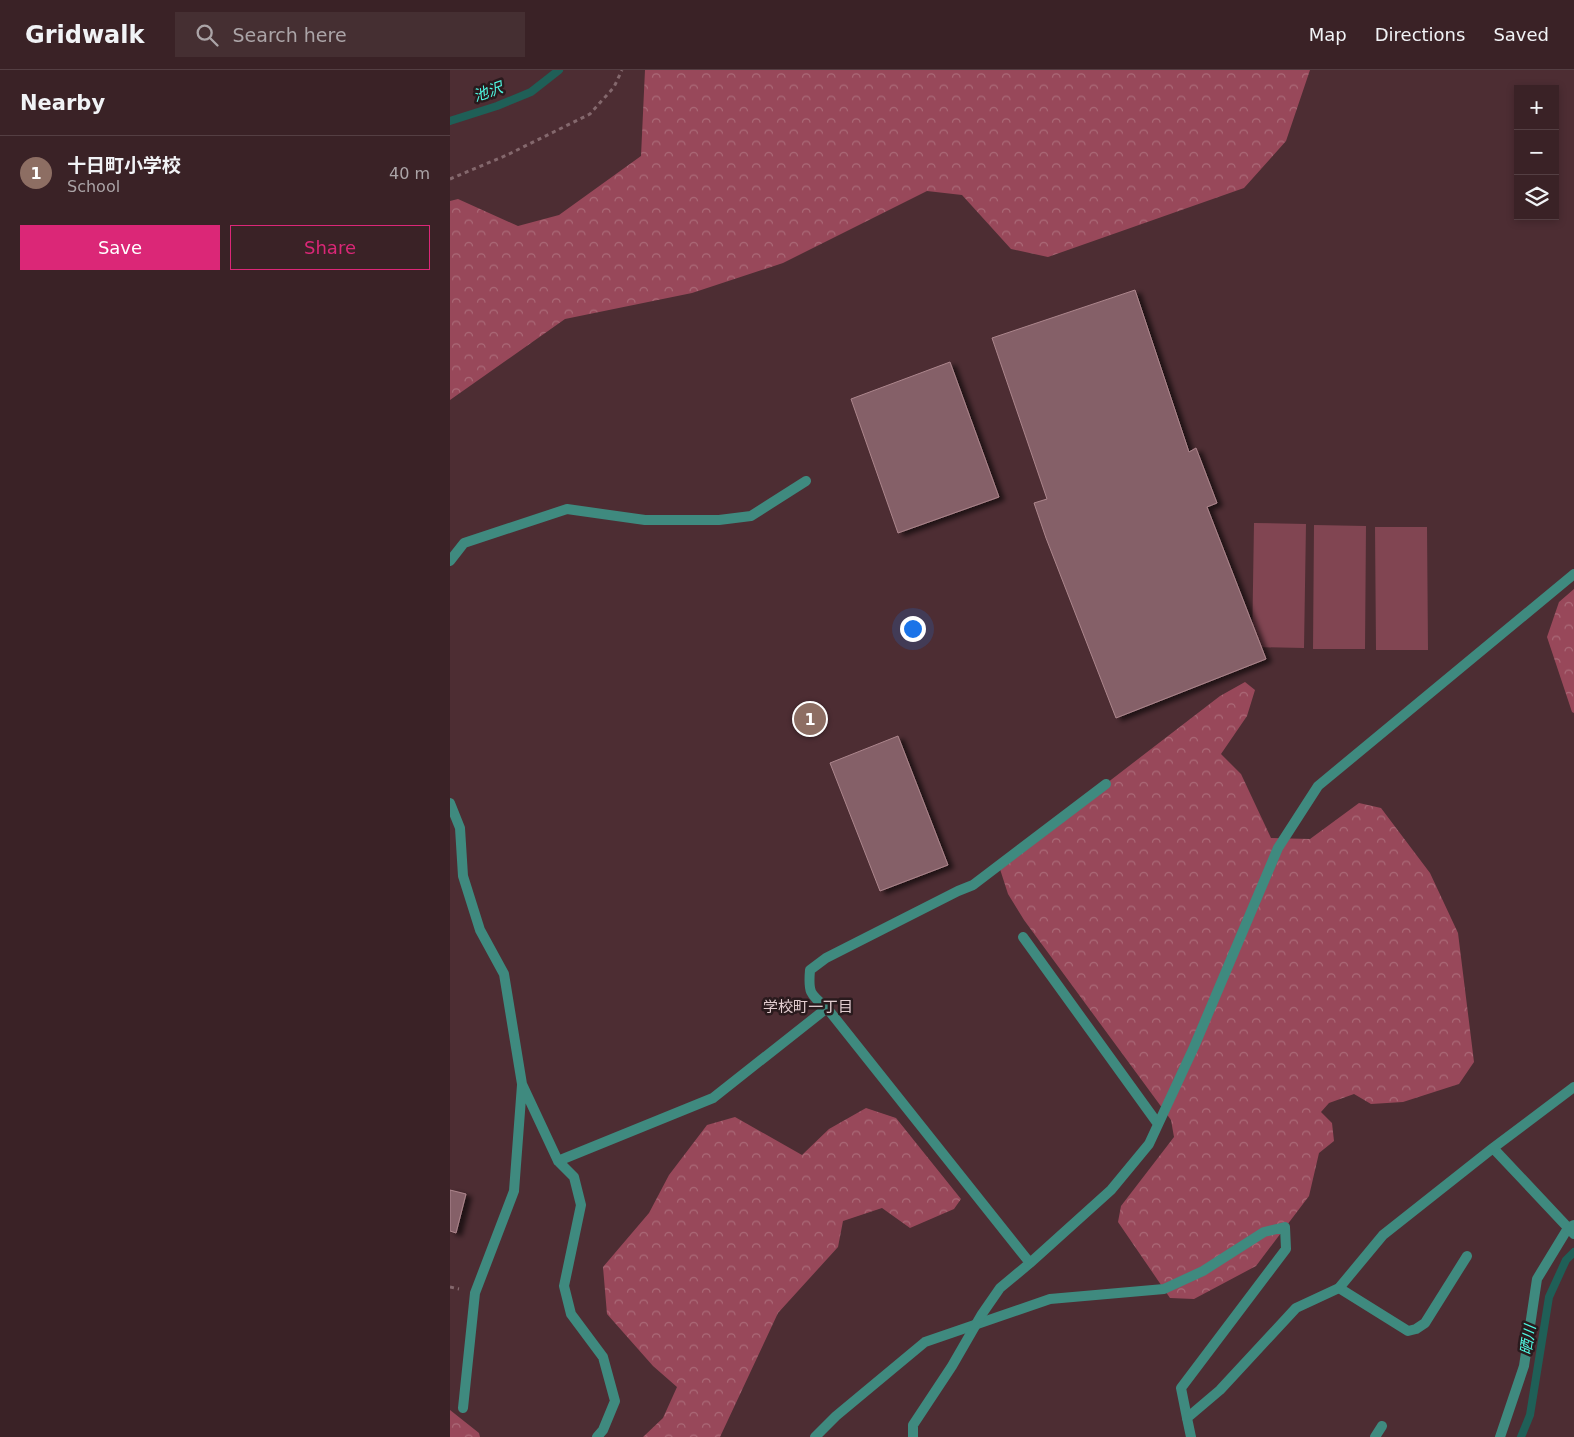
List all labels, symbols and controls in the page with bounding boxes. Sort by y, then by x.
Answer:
search box [175,12,525,57]
text: Gridwalk [25,21,145,49]
icon: search [193,21,221,49]
text: Search here [233,24,347,46]
text: Map [1309,24,1347,45]
text: Directions [1375,24,1465,45]
text: Saved [1493,24,1549,45]
water label: 池沢 [471,78,507,106]
map controls [1514,85,1559,220]
button: + [1514,85,1559,130]
text: Nearby [20,91,105,115]
button: − [1514,130,1559,175]
text: 十日町小学校 [67,154,181,176]
text: 1 [30,164,42,183]
text: 40 m [389,164,430,183]
button: layers [1514,175,1559,220]
text: School [67,177,120,196]
button: Save [20,225,220,270]
button: Share [230,225,430,270]
your location [900,616,926,642]
pin: 1 [794,700,826,738]
district label: 学校町一丁目 [763,998,853,1016]
water label: 晒川 [1517,1322,1540,1356]

